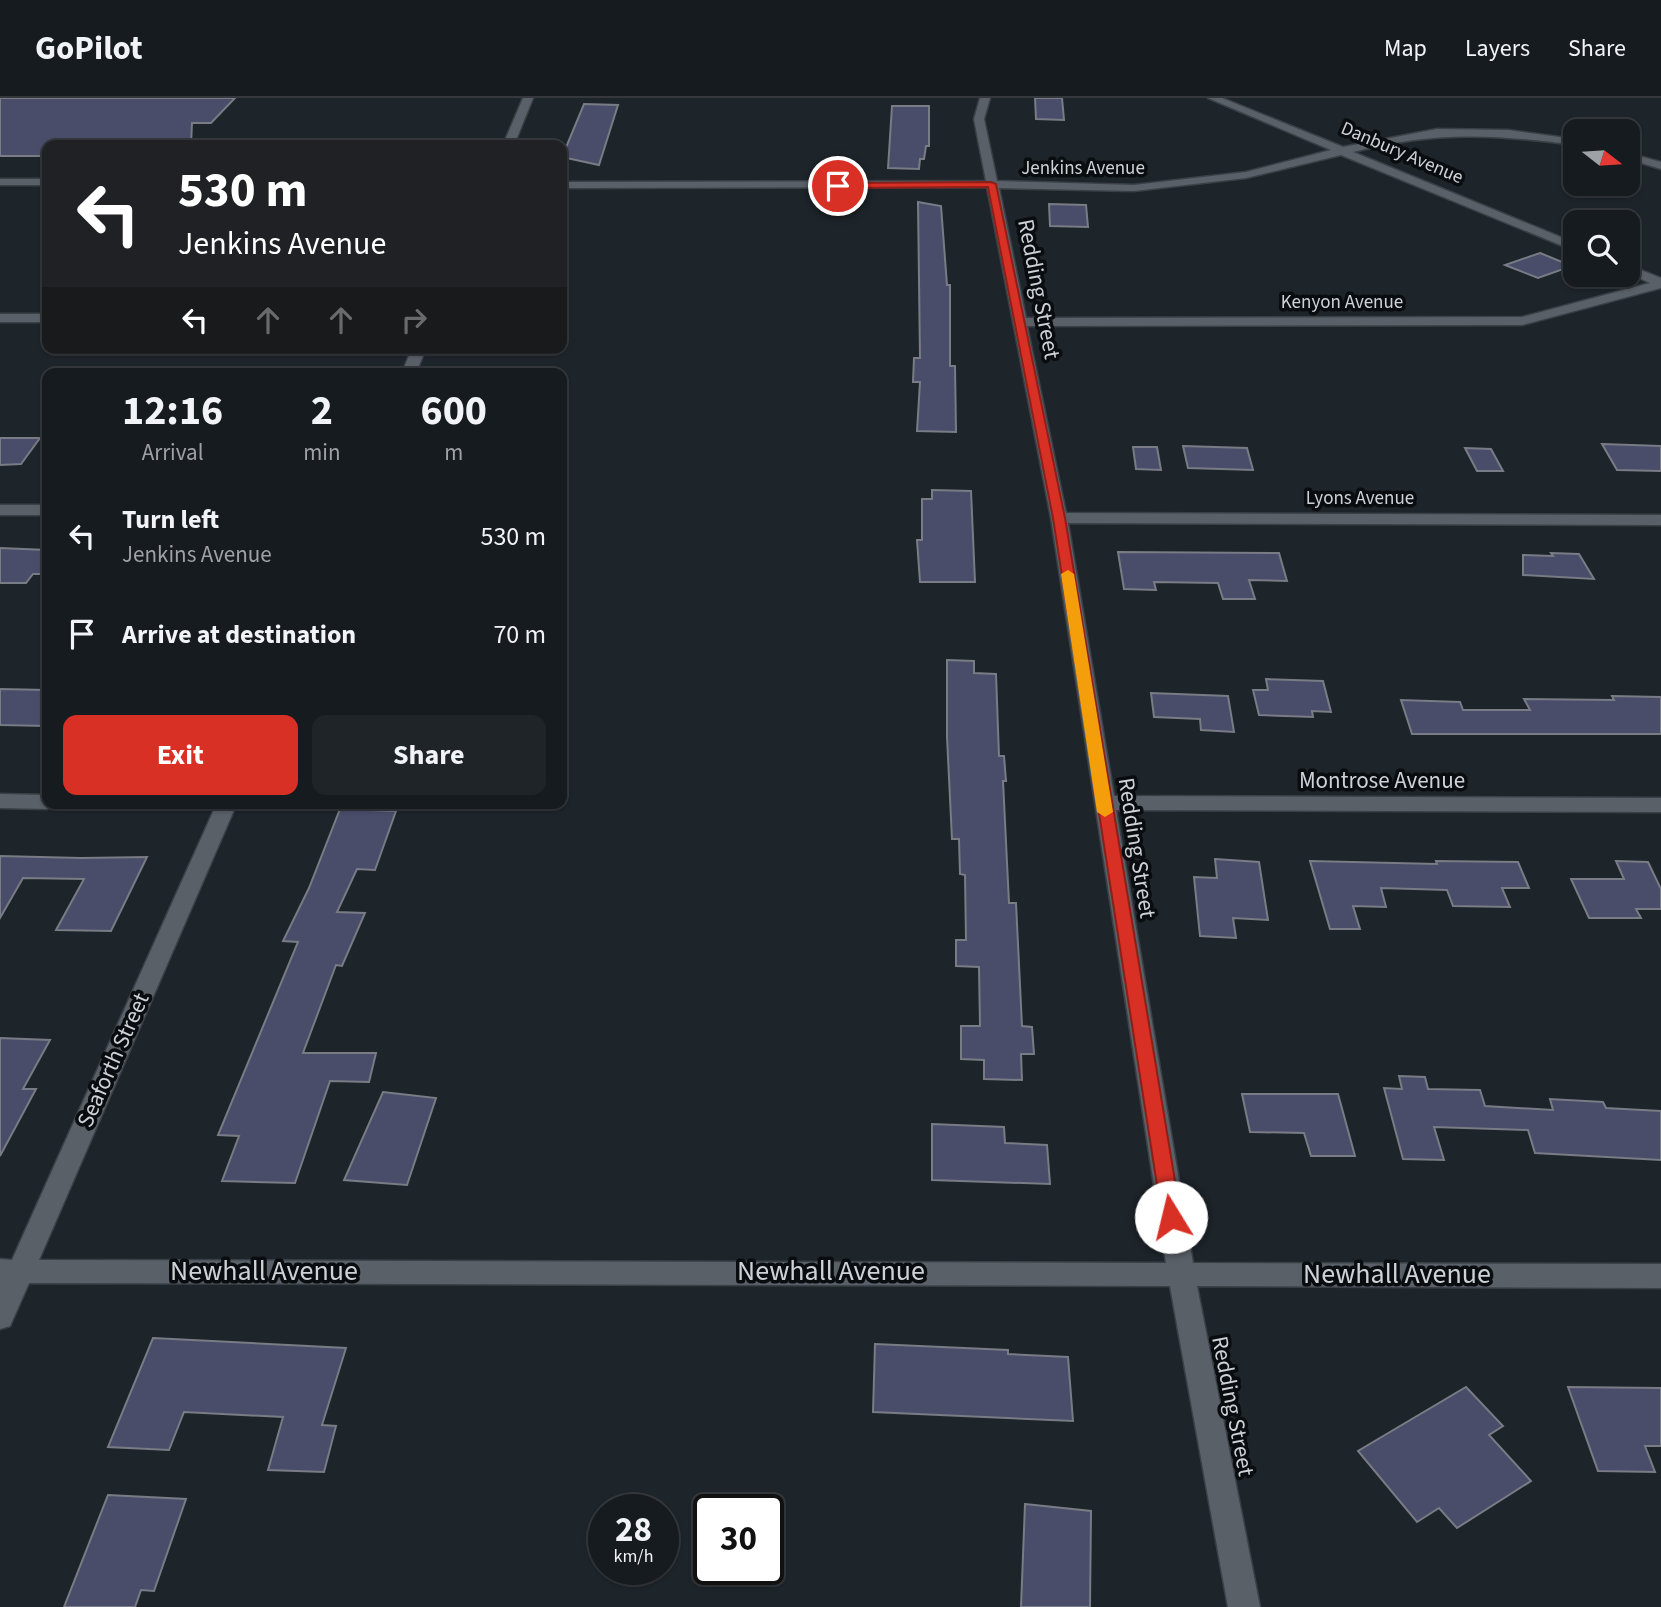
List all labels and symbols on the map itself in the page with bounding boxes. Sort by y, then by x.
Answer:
street label: Danbury Avenue [1337,115,1467,191]
north arrow [1563,119,1640,196]
street label: Jenkins Avenue [1021,155,1145,182]
pin [808,156,868,216]
street label: Redding Street [1009,216,1069,362]
street label: Kenyon Avenue [1281,289,1403,316]
street label: Lyons Avenue [1306,485,1414,512]
street label: Montrose Avenue [1299,764,1465,797]
street label: Redding Street [1110,775,1164,921]
street label: Seaforth Street [69,987,158,1133]
position arrow [1134,1180,1208,1254]
street label: Newhall Avenue [170,1251,358,1291]
street label: Newhall Avenue [737,1251,925,1291]
street label: Newhall Avenue [1303,1254,1491,1294]
street label: Redding Street [1203,1333,1263,1479]
speed limit sign: 30 [693,1494,784,1585]

